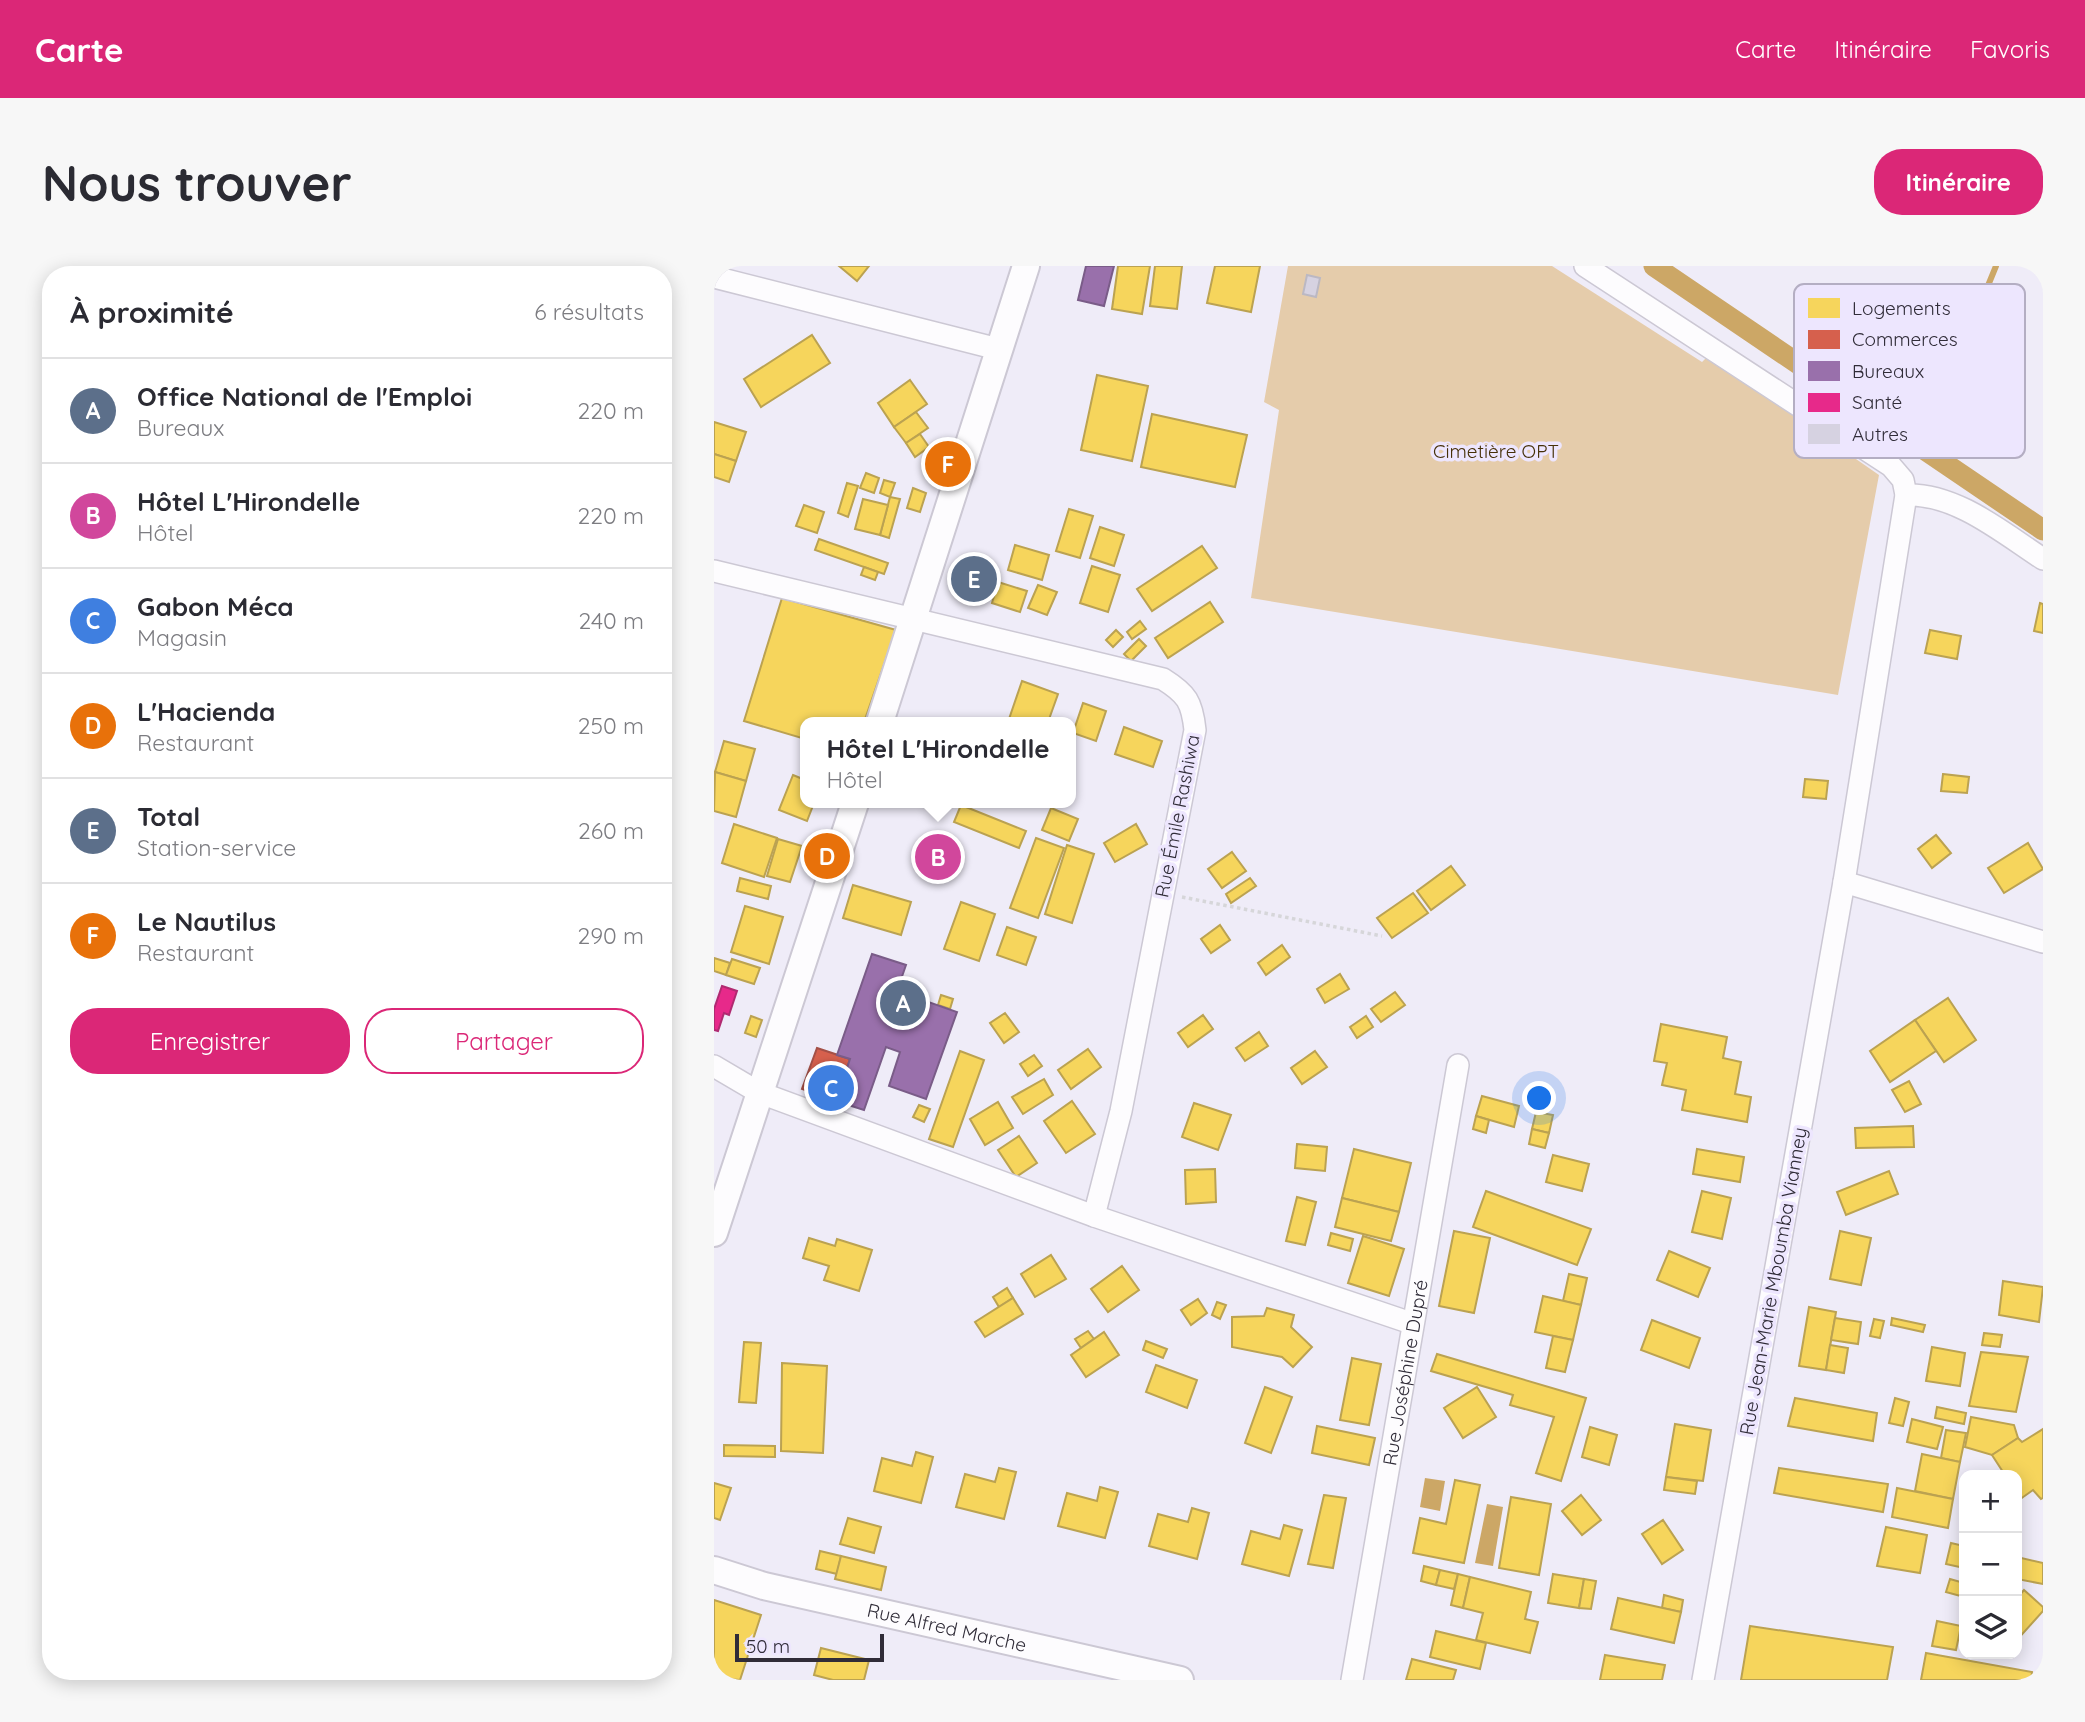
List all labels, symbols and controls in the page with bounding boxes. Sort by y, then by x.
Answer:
text: Carte [35,29,124,70]
text: Carte [1735,34,1796,64]
text: Itinéraire [1834,34,1932,64]
text: Favoris [1970,34,2050,64]
button: Itinéraire [1874,149,2043,215]
text: Nous trouver [42,152,352,213]
legend [1794,284,2025,458]
text: À proximité [70,293,234,331]
text: Logements [1852,296,1951,320]
text: 6 résultats [534,297,644,326]
text: Commerces [1852,327,1958,351]
text: Bureaux [1852,359,1924,383]
text: Office National de l'Emploi [137,380,472,413]
text: Santé [1852,390,1902,414]
text: A [86,396,100,425]
text: 220 m [578,396,644,425]
text: Bureaux [137,413,224,442]
text: Autres [1852,422,1908,446]
pin: F [925,438,971,490]
park label: Cimetière OPT [1433,439,1559,463]
text: Hôtel L'Hirondelle [137,485,360,518]
text: B [85,501,101,530]
text: 220 m [578,501,644,530]
text: Hôtel [137,518,193,547]
pin: E [951,553,997,605]
text: Gabon Méca [137,590,294,623]
text: C [86,606,100,635]
text: 240 m [579,606,644,635]
text: Magasin [137,623,227,652]
text: L'Hacienda [137,695,275,728]
text: D [85,711,101,740]
text: 250 m [578,711,644,740]
popup [800,717,1076,808]
text: Restaurant [137,728,254,757]
text: Hôtel L'Hirondelle [826,732,1050,765]
street label: Rue Émile Rashiwa [1149,732,1205,900]
text: Hôtel [826,765,883,794]
text: Total [137,800,200,833]
text: E [86,816,100,845]
text: 260 m [578,816,644,845]
pin: D [804,830,850,882]
pin: B [915,831,961,883]
text: Station-service [137,833,296,862]
text: Le Nautilus [137,905,276,938]
text: F [87,921,99,950]
text: 290 m [577,921,644,950]
text: Restaurant [137,938,254,967]
pin: A [880,977,926,1029]
button: Enregistrer [70,1008,350,1074]
button: Partager [364,1008,644,1074]
pin: C [808,1062,854,1114]
your location [1522,1081,1556,1115]
street label: Rue Jean-Marie Mboumba Vianney [1734,1125,1812,1437]
street label: Rue Joséphine Dupré [1377,1278,1433,1467]
map controls [1959,1470,2022,1659]
button: + [1959,1470,2022,1533]
button: − [1959,1533,2022,1596]
button: layers [1959,1596,2022,1659]
street label: Rue Alfred Marche [865,1598,1029,1657]
scale bar [735,1631,884,1663]
text: 50 m [746,1634,790,1658]

